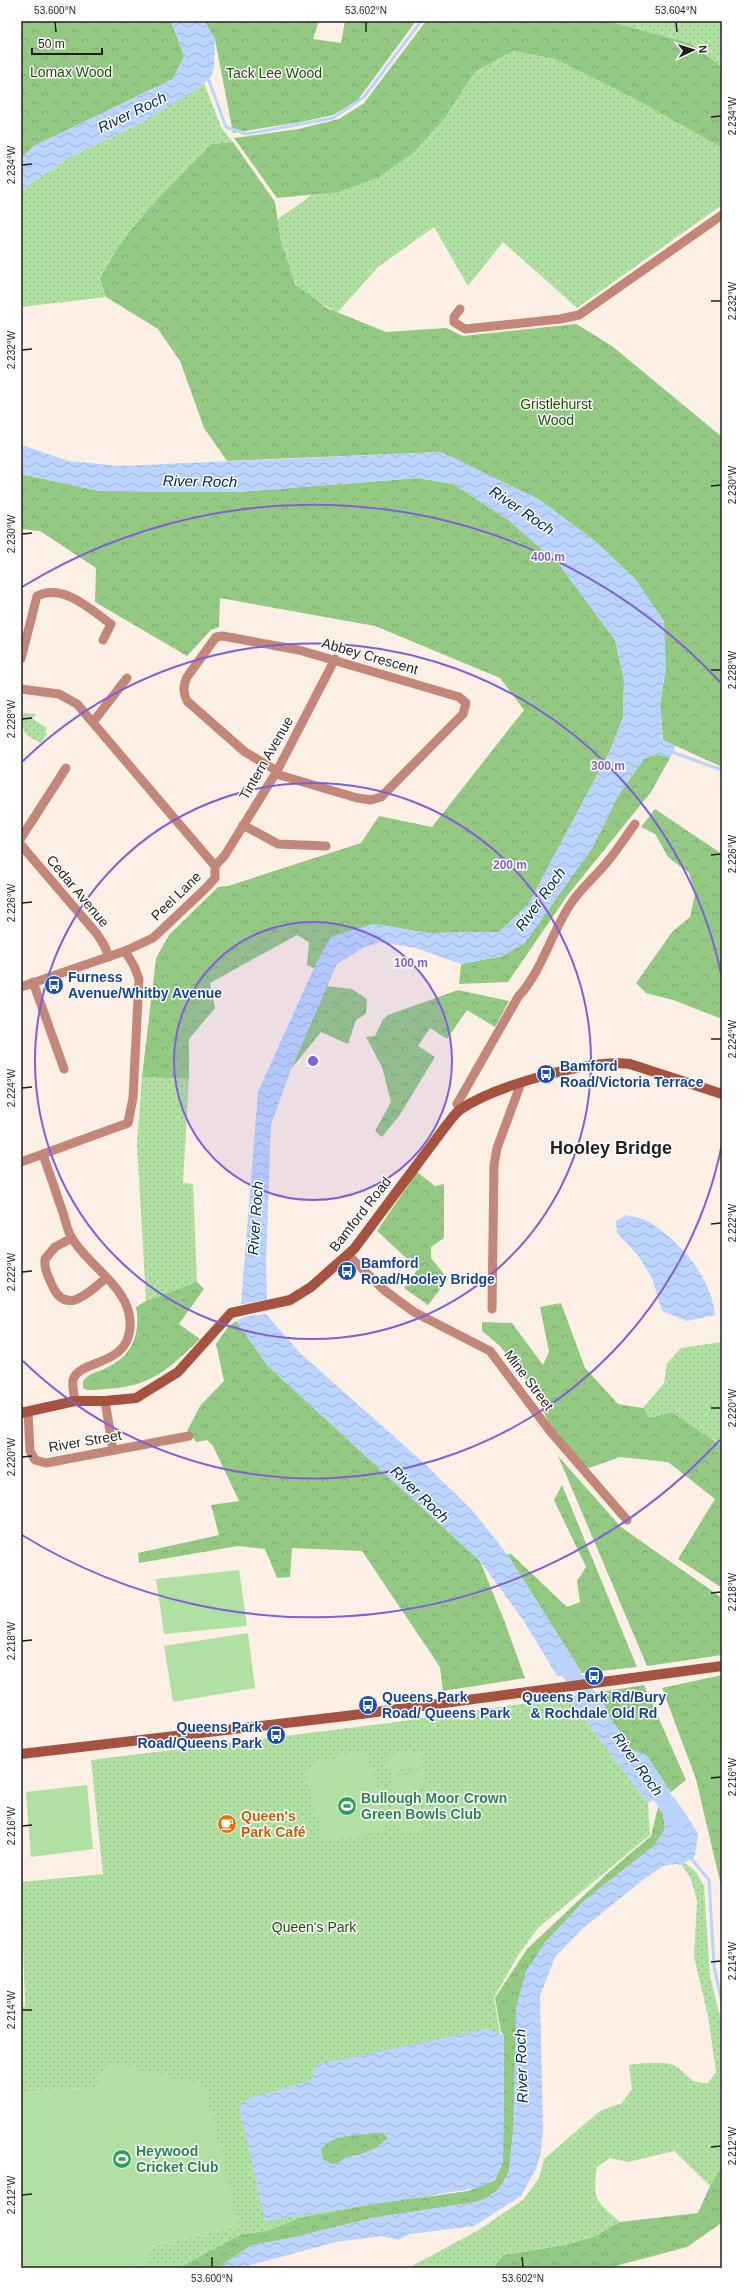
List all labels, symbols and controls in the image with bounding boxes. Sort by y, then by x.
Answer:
text: 53.600°N [34,5,76,16]
text: 53.602°N [345,5,387,16]
text: 53.604°N [655,5,697,16]
scale bar [32,30,102,56]
north arrow [673,30,713,70]
text: 50 m [38,37,65,51]
text: N [697,45,709,54]
park label: Lomax Wood [30,64,112,80]
park label: Tack Lee Wood [226,65,322,81]
water label: River Roch [95,88,169,136]
text: 2.234°W [727,96,738,135]
text: 2.234°W [6,145,17,184]
text: 2.232°W [727,281,738,320]
text: 2.232°W [6,330,17,369]
park label: Gristlehurst Wood [520,396,592,428]
text: 2.230°W [727,465,738,504]
water label: River Roch [163,472,237,490]
water label: River Roch [486,482,558,538]
text: 2.230°W [6,514,17,553]
text: 400 m [531,550,565,564]
street label: Abbey Crescent [320,635,420,677]
text: 2.228°W [727,650,738,689]
text: 2.228°W [6,699,17,738]
street label: Tintern Avenue [236,713,296,802]
text: 300 m [591,759,625,773]
text: 2.226°W [727,834,738,873]
street label: Cedar Avenue [43,852,113,930]
text: 200 m [493,858,527,872]
water label: River Roch [511,864,569,934]
street label: Peel Lane [148,868,204,924]
text: 2.226°W [6,883,17,922]
text: 100 m [394,956,428,970]
place label: Furness Avenue/Whitby Avenue [68,969,222,1001]
bus stop icon: Furness Avenue/Whitby Avenue [43,974,65,996]
text: 2.224°W [727,1019,738,1058]
centre of rings [306,1054,320,1068]
place label: Bamford Road/Victoria Terrace [560,1058,704,1090]
bus stop icon: Bamford Road/Victoria Terrace [535,1063,557,1085]
text: 2.224°W [6,1068,17,1107]
district label: Hooley Bridge [550,1138,672,1158]
street label: Bamford Road [326,1174,394,1254]
water label: River Roch [244,1180,266,1256]
text: 2.222°W [727,1203,738,1242]
text: 2.222°W [6,1252,17,1291]
place label: Bamford Road/Hooley Bridge [361,1255,495,1287]
bus stop icon: Bamford Road/Hooley Bridge [336,1260,358,1282]
street label: Mine Street [501,1347,557,1413]
text: 2.220°W [727,1388,738,1427]
street label: River Street [47,1427,123,1455]
text: 2.220°W [6,1437,17,1476]
water label: River Roch [387,1462,453,1526]
text: 2.218°W [727,1572,738,1611]
text: 2.218°W [6,1621,17,1660]
bus stop icon: Queens Park Rd/Bury & Rochdale Old Rd [583,1665,605,1687]
place label: Queens Park Road/ Queens Park [382,1689,511,1721]
place label: Queens Park Rd/Bury & Rochdale Old Rd [522,1689,666,1721]
bus stop icon: Queens Park Road/ Queens Park [357,1694,379,1716]
place label: Queens Park Road/Queens Park [138,1719,262,1751]
bus stop icon: Queens Park Road/Queens Park [265,1724,287,1746]
water label: River Roch [609,1729,667,1799]
text: 2.216°W [727,1757,738,1796]
place label: Bullough Moor Crown Green Bowls Club [361,1790,507,1822]
sports icon: Bullough Moor Crown Green Bowls Club [336,1795,358,1817]
text: 2.216°W [6,1806,17,1845]
place label: Queen's Park Café [241,1808,306,1840]
cafe icon: Queen's Park Café [216,1813,238,1835]
park label: Queen's Park [272,1919,357,1935]
text: 2.214°W [727,1941,738,1980]
text: 2.214°W [6,1990,17,2029]
water label: River Roch [511,2029,531,2103]
text: 2.212°W [727,2126,738,2165]
place label: Heywood Cricket Club [136,2143,218,2175]
sports icon: Heywood Cricket Club [111,2148,133,2170]
text: 2.212°W [6,2175,17,2214]
text: 53.600°N [191,2273,233,2284]
text: 53.602°N [502,2273,544,2284]

